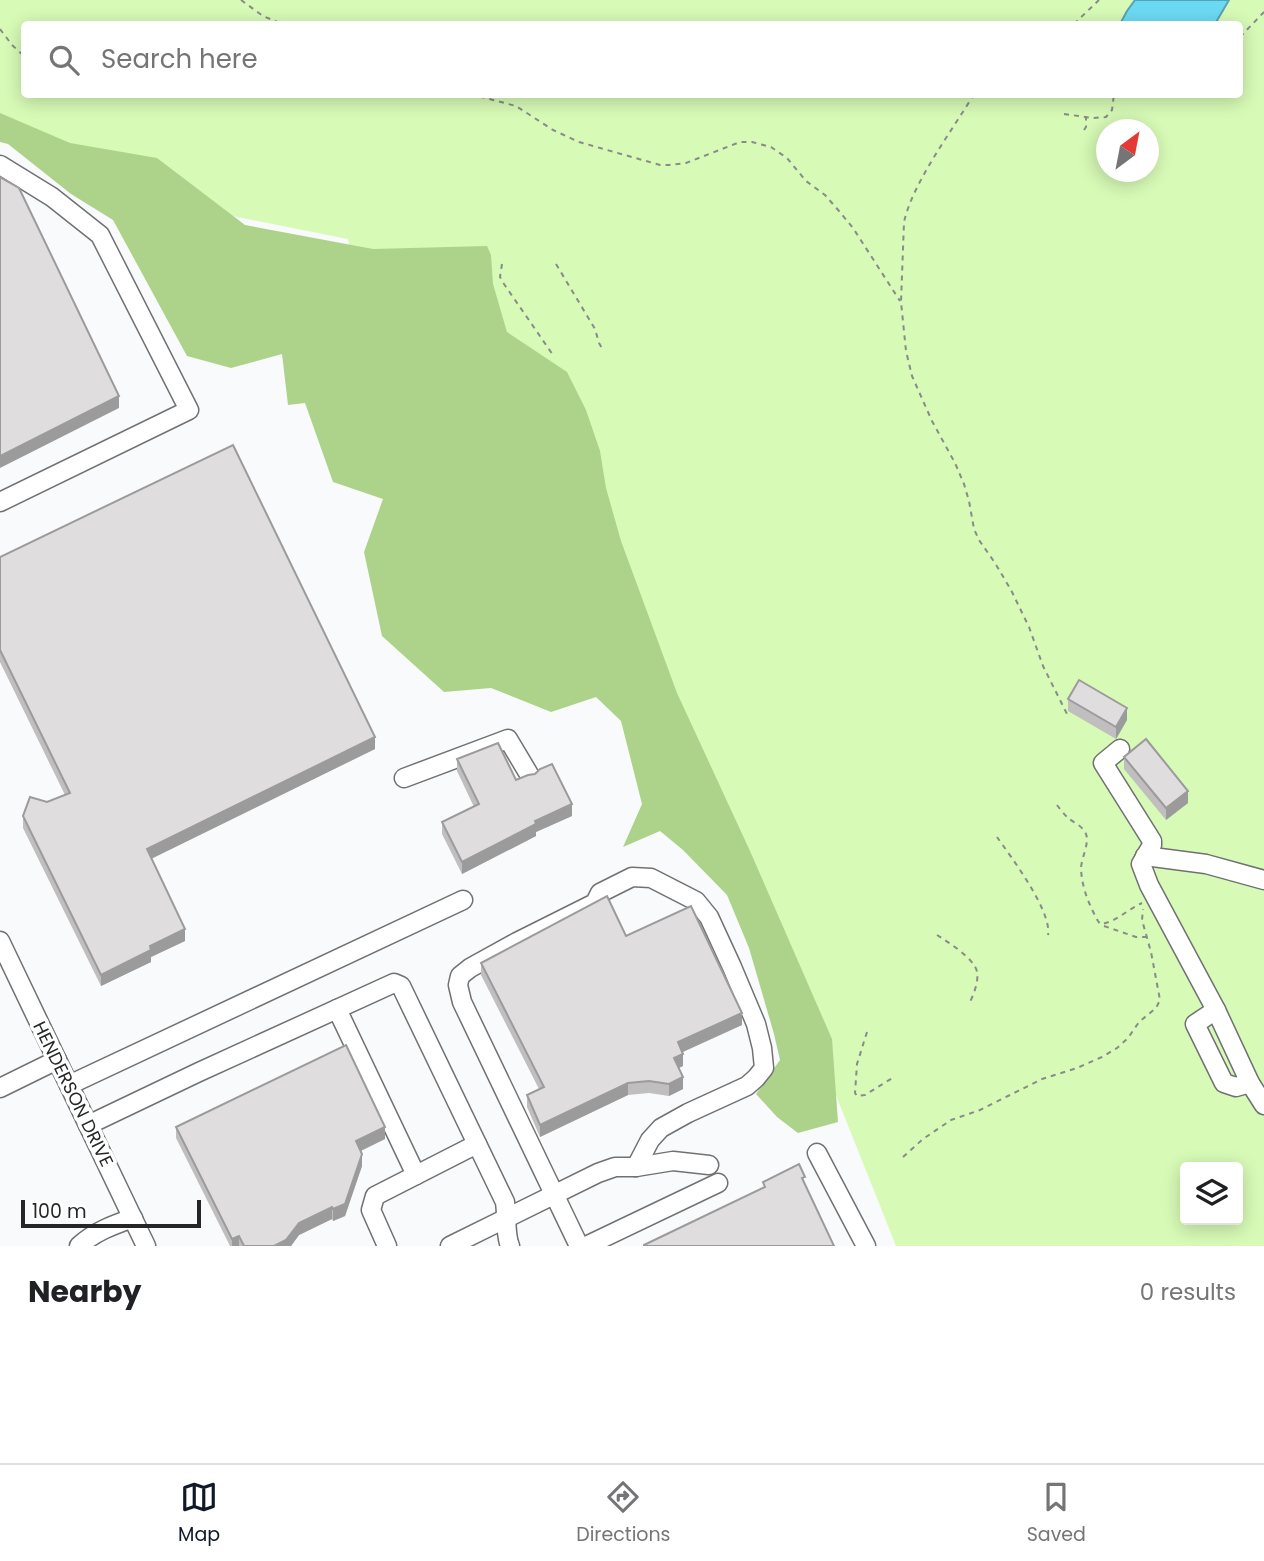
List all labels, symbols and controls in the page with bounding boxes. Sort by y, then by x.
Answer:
search box [21,21,1243,98]
icon: search [45,41,83,79]
text: Search here [101,41,258,77]
north arrow [1096,119,1159,182]
street label: HENDERSON DRIVE [27,1017,120,1171]
map controls [1180,1162,1243,1225]
button: layers [1180,1162,1243,1225]
scale bar [21,1197,201,1229]
text: 100 m [32,1198,87,1225]
text: Nearby [28,1270,142,1313]
text: 0 results [1140,1276,1236,1308]
tab: Map [178,1478,220,1549]
tab: Directions [576,1478,671,1549]
tab: Saved [1027,1478,1086,1549]

